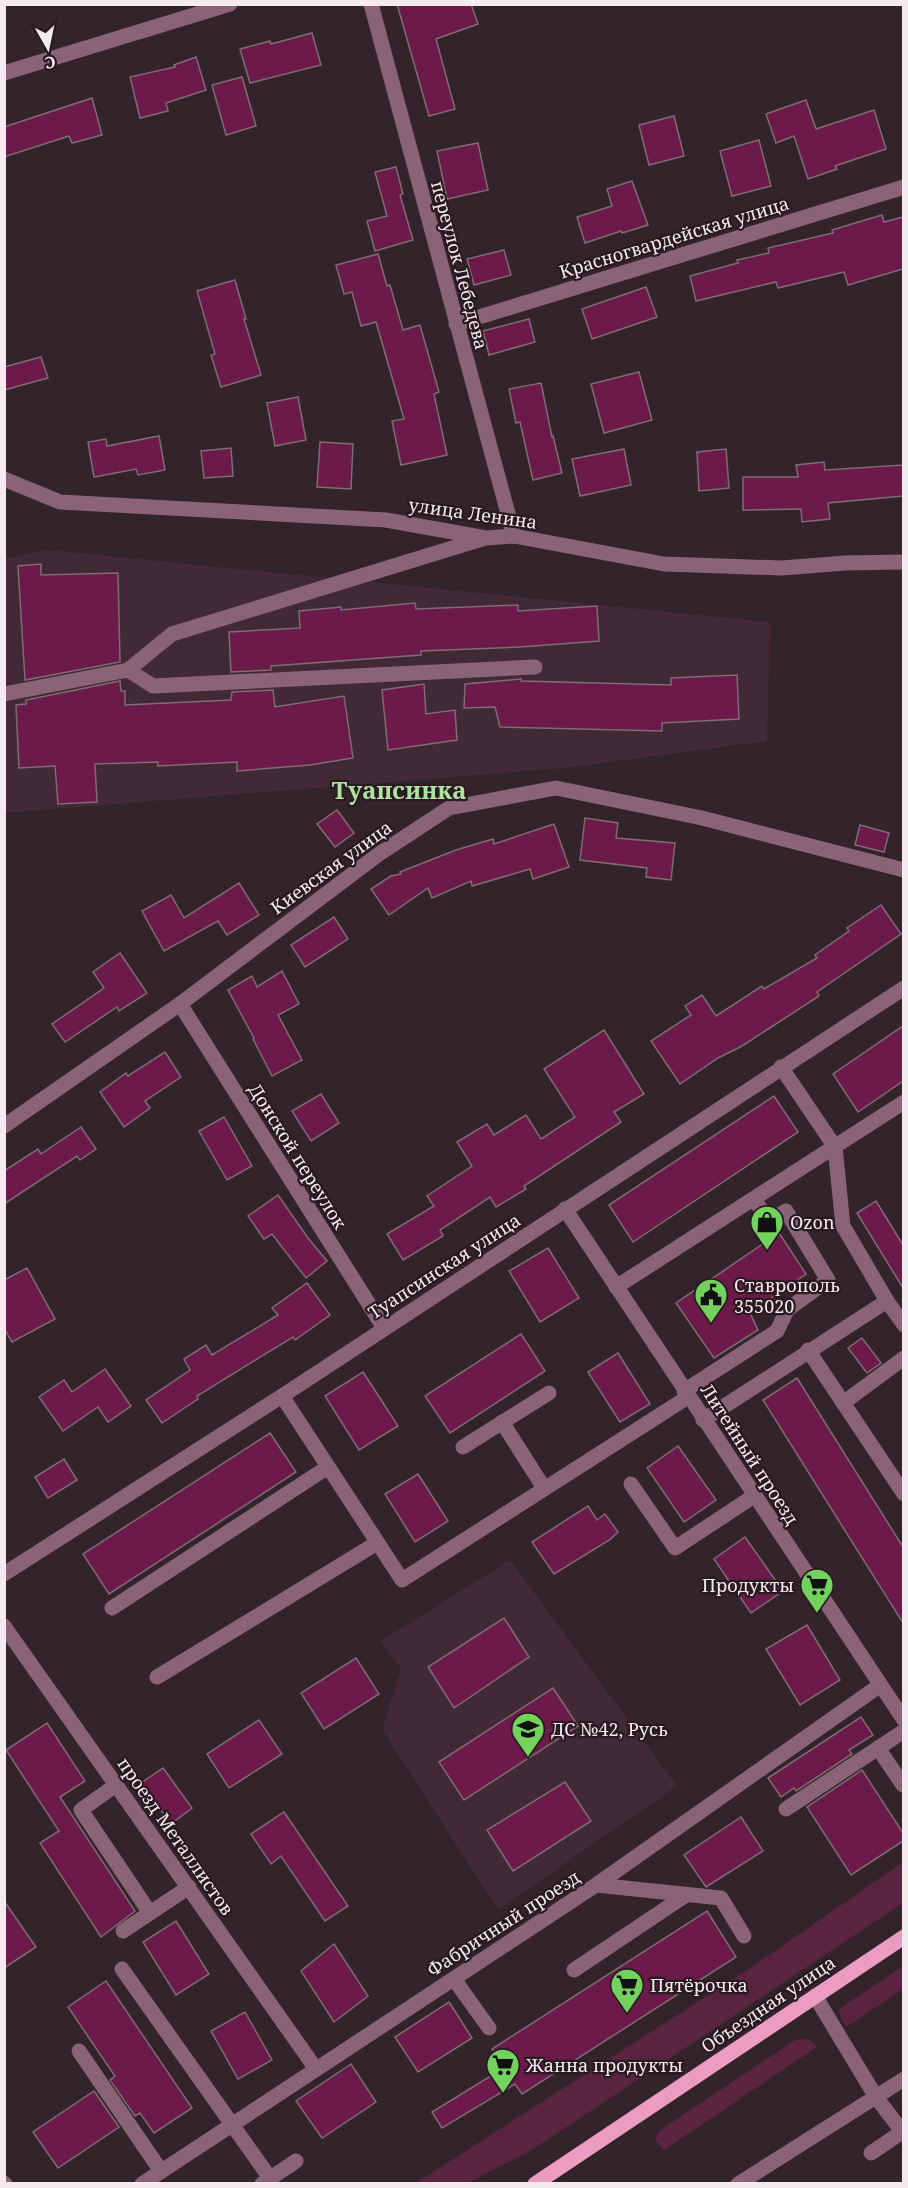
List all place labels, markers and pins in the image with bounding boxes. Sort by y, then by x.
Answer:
shop icon: Ozon [749,1204,785,1251]
place label: Ozon [790,1210,835,1234]
place label: Ставрополь 355020 [734,1273,840,1318]
public building icon: Ставрополь 355020 [693,1277,729,1324]
supermarket icon: Продукты [799,1567,835,1614]
place label: Продукты [702,1573,794,1597]
school or university icon: ДС №42, Русь [510,1711,546,1758]
place label: ДС №42, Русь [551,1717,668,1741]
supermarket icon: Пятёрочка [609,1967,645,2014]
place label: Пятёрочка [650,1973,748,1997]
supermarket icon: Жанна продукты [485,2047,521,2094]
place label: Жанна продукты [525,2053,683,2077]

